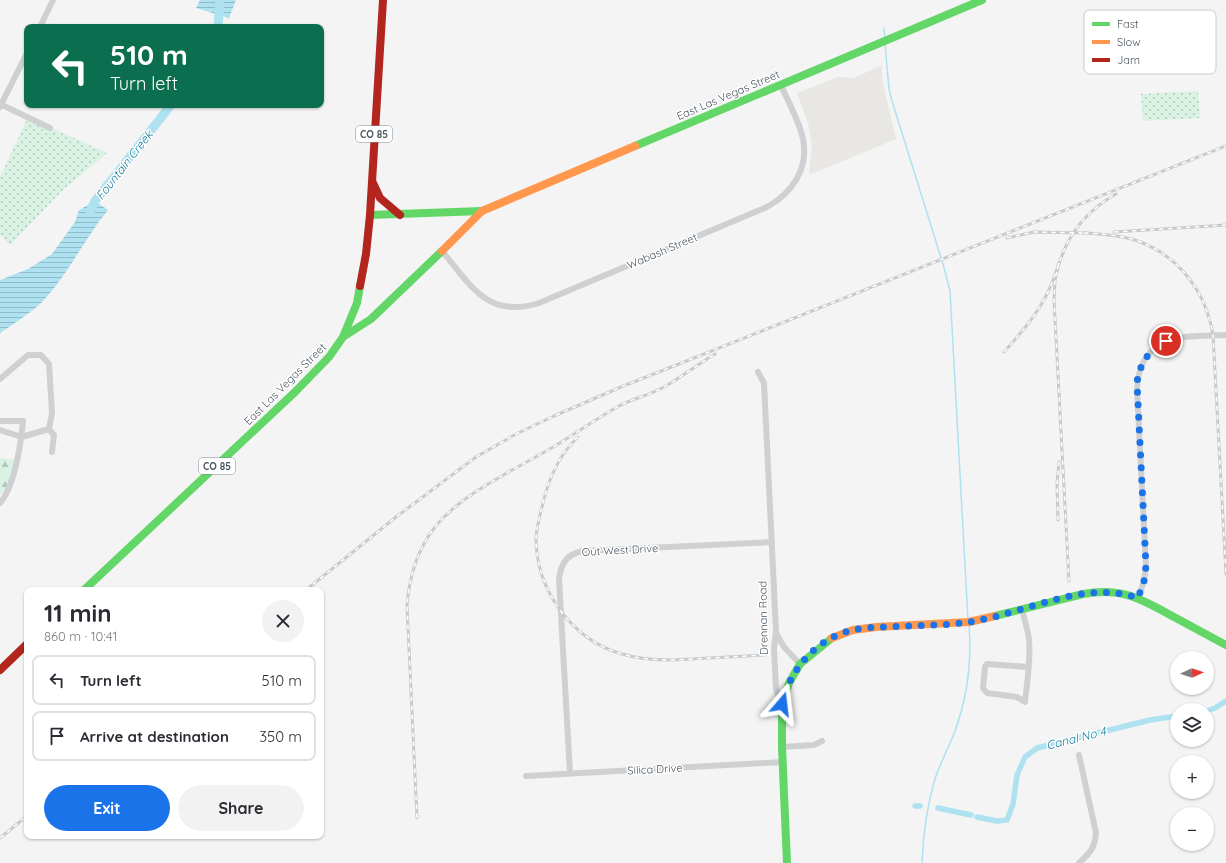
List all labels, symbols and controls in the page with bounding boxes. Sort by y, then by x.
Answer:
legend [1084,10,1216,74]
text: Fast [1117,17,1139,31]
text: Slow [1117,35,1141,49]
text: 510 m [110,37,188,72]
icon: left [44,40,96,92]
text: Jam [1117,53,1140,67]
street label: East Las Vegas Street [674,67,782,123]
text: Turn left [110,72,178,95]
water label: Fountain Creek [92,126,157,203]
road number: CO 85 [356,126,392,142]
street label: Wabash Street [625,230,700,272]
pin [1149,324,1183,358]
icon: arrive [1155,330,1177,352]
street label: East Las Vegas Street [241,340,329,428]
road number: CO 85 [199,458,235,474]
street label: Out West Drive [581,541,659,559]
street label: Drennan Road [755,581,771,655]
text: 11 min [44,598,112,628]
button: close [262,600,304,642]
text: 860 m · 10:41 [44,628,117,644]
north arrow [1170,651,1214,695]
map controls [1170,651,1214,851]
icon: left [46,669,68,691]
text: Turn left [80,671,142,690]
text: 510 m [262,671,302,690]
position arrow [761,683,803,725]
button: layers [1170,703,1214,747]
water label: Canal No 4 [1045,723,1108,753]
icon: arrive [46,725,68,747]
text: Arrive at destination [80,727,229,746]
text: 350 m [259,727,302,746]
button: + [1170,755,1214,799]
street label: Silica Drive [627,761,683,777]
button: Exit [44,785,170,831]
button: Share [178,785,304,831]
button: − [1170,807,1214,851]

